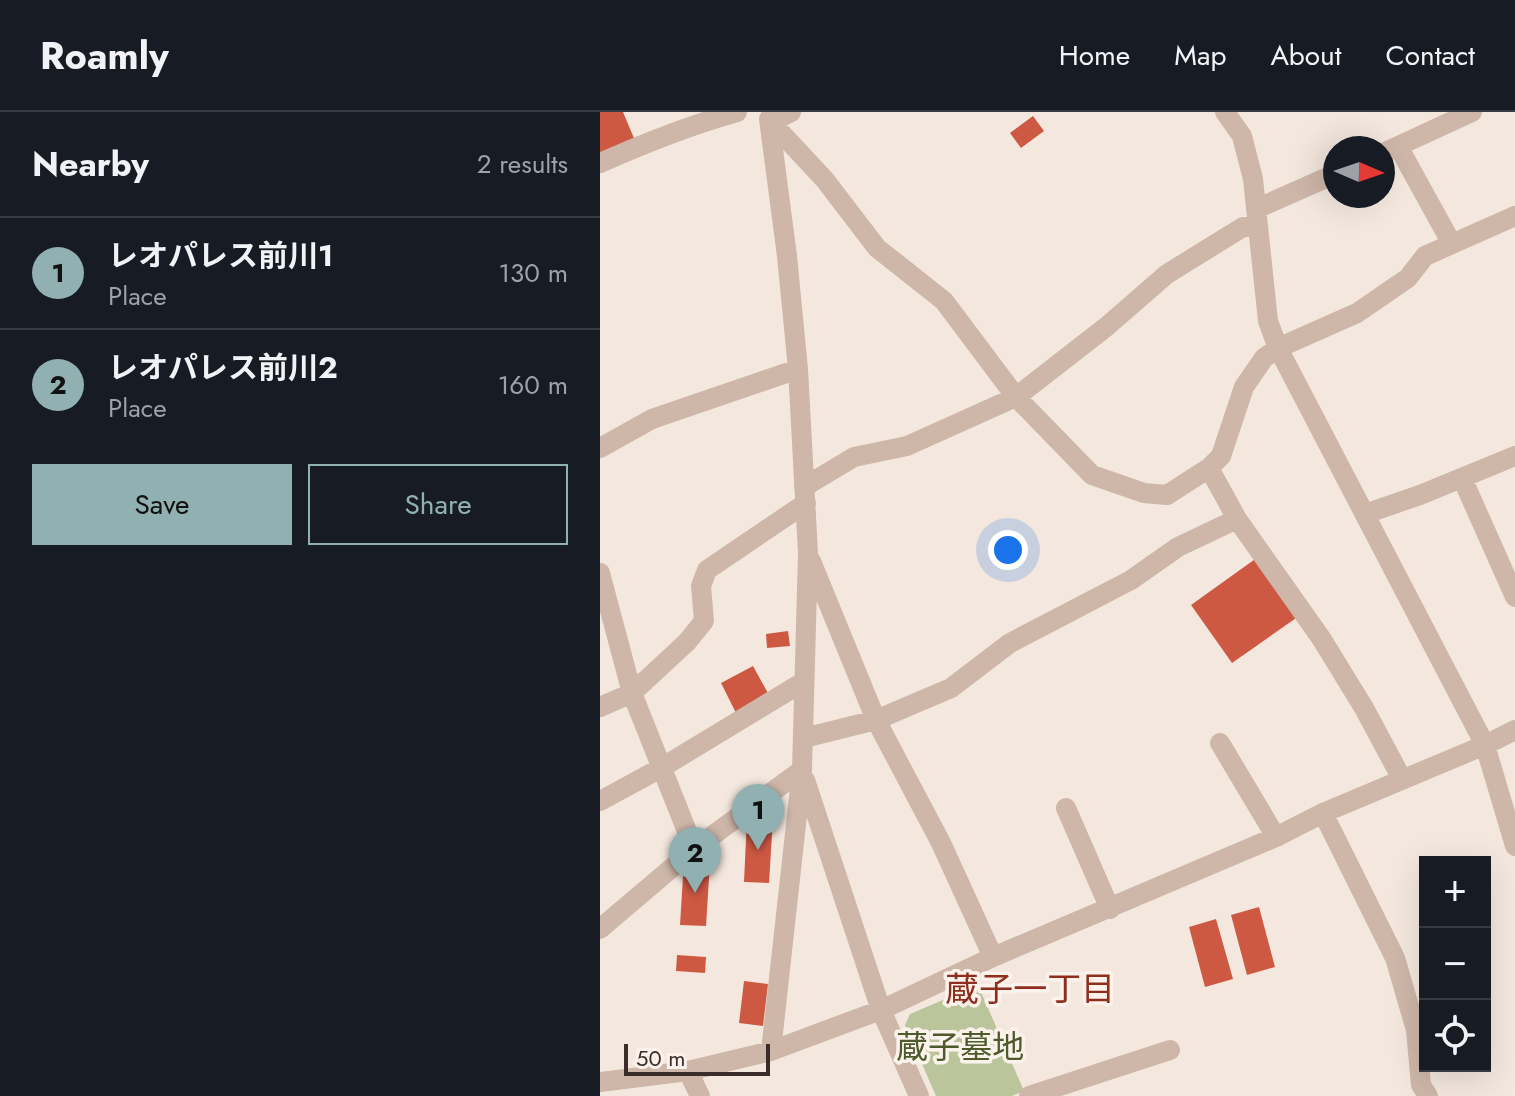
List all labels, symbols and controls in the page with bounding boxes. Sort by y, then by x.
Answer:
text: Roamly [40,28,169,83]
text: Home [1059,35,1130,76]
text: Map [1174,35,1226,76]
text: About [1270,35,1342,76]
text: Contact [1386,35,1475,76]
north arrow [1323,136,1395,208]
text: Nearby [32,140,149,189]
text: 2 results [477,145,568,183]
text: レオパレス前川1 [108,234,333,277]
text: 1 [51,254,65,292]
text: 130 m [498,254,568,292]
text: Place [108,277,167,315]
text: レオパレス前川2 [108,346,338,389]
text: 2 [49,366,67,404]
text: 160 m [498,366,568,404]
text: Place [108,389,167,427]
button: Save [32,464,292,545]
button: Share [308,464,568,545]
your location [988,530,1028,570]
pin: 1 [732,784,784,850]
pin: 2 [669,827,721,893]
map controls [1419,856,1491,1072]
button: + [1419,856,1491,928]
button: − [1419,928,1491,1000]
district label: 蔵子一丁目 [945,965,1115,1014]
button: locate [1419,1000,1491,1072]
park label: 蔵子墓地 [896,1024,1024,1070]
scale bar [624,1040,770,1076]
text: 50 m [636,1042,685,1074]

